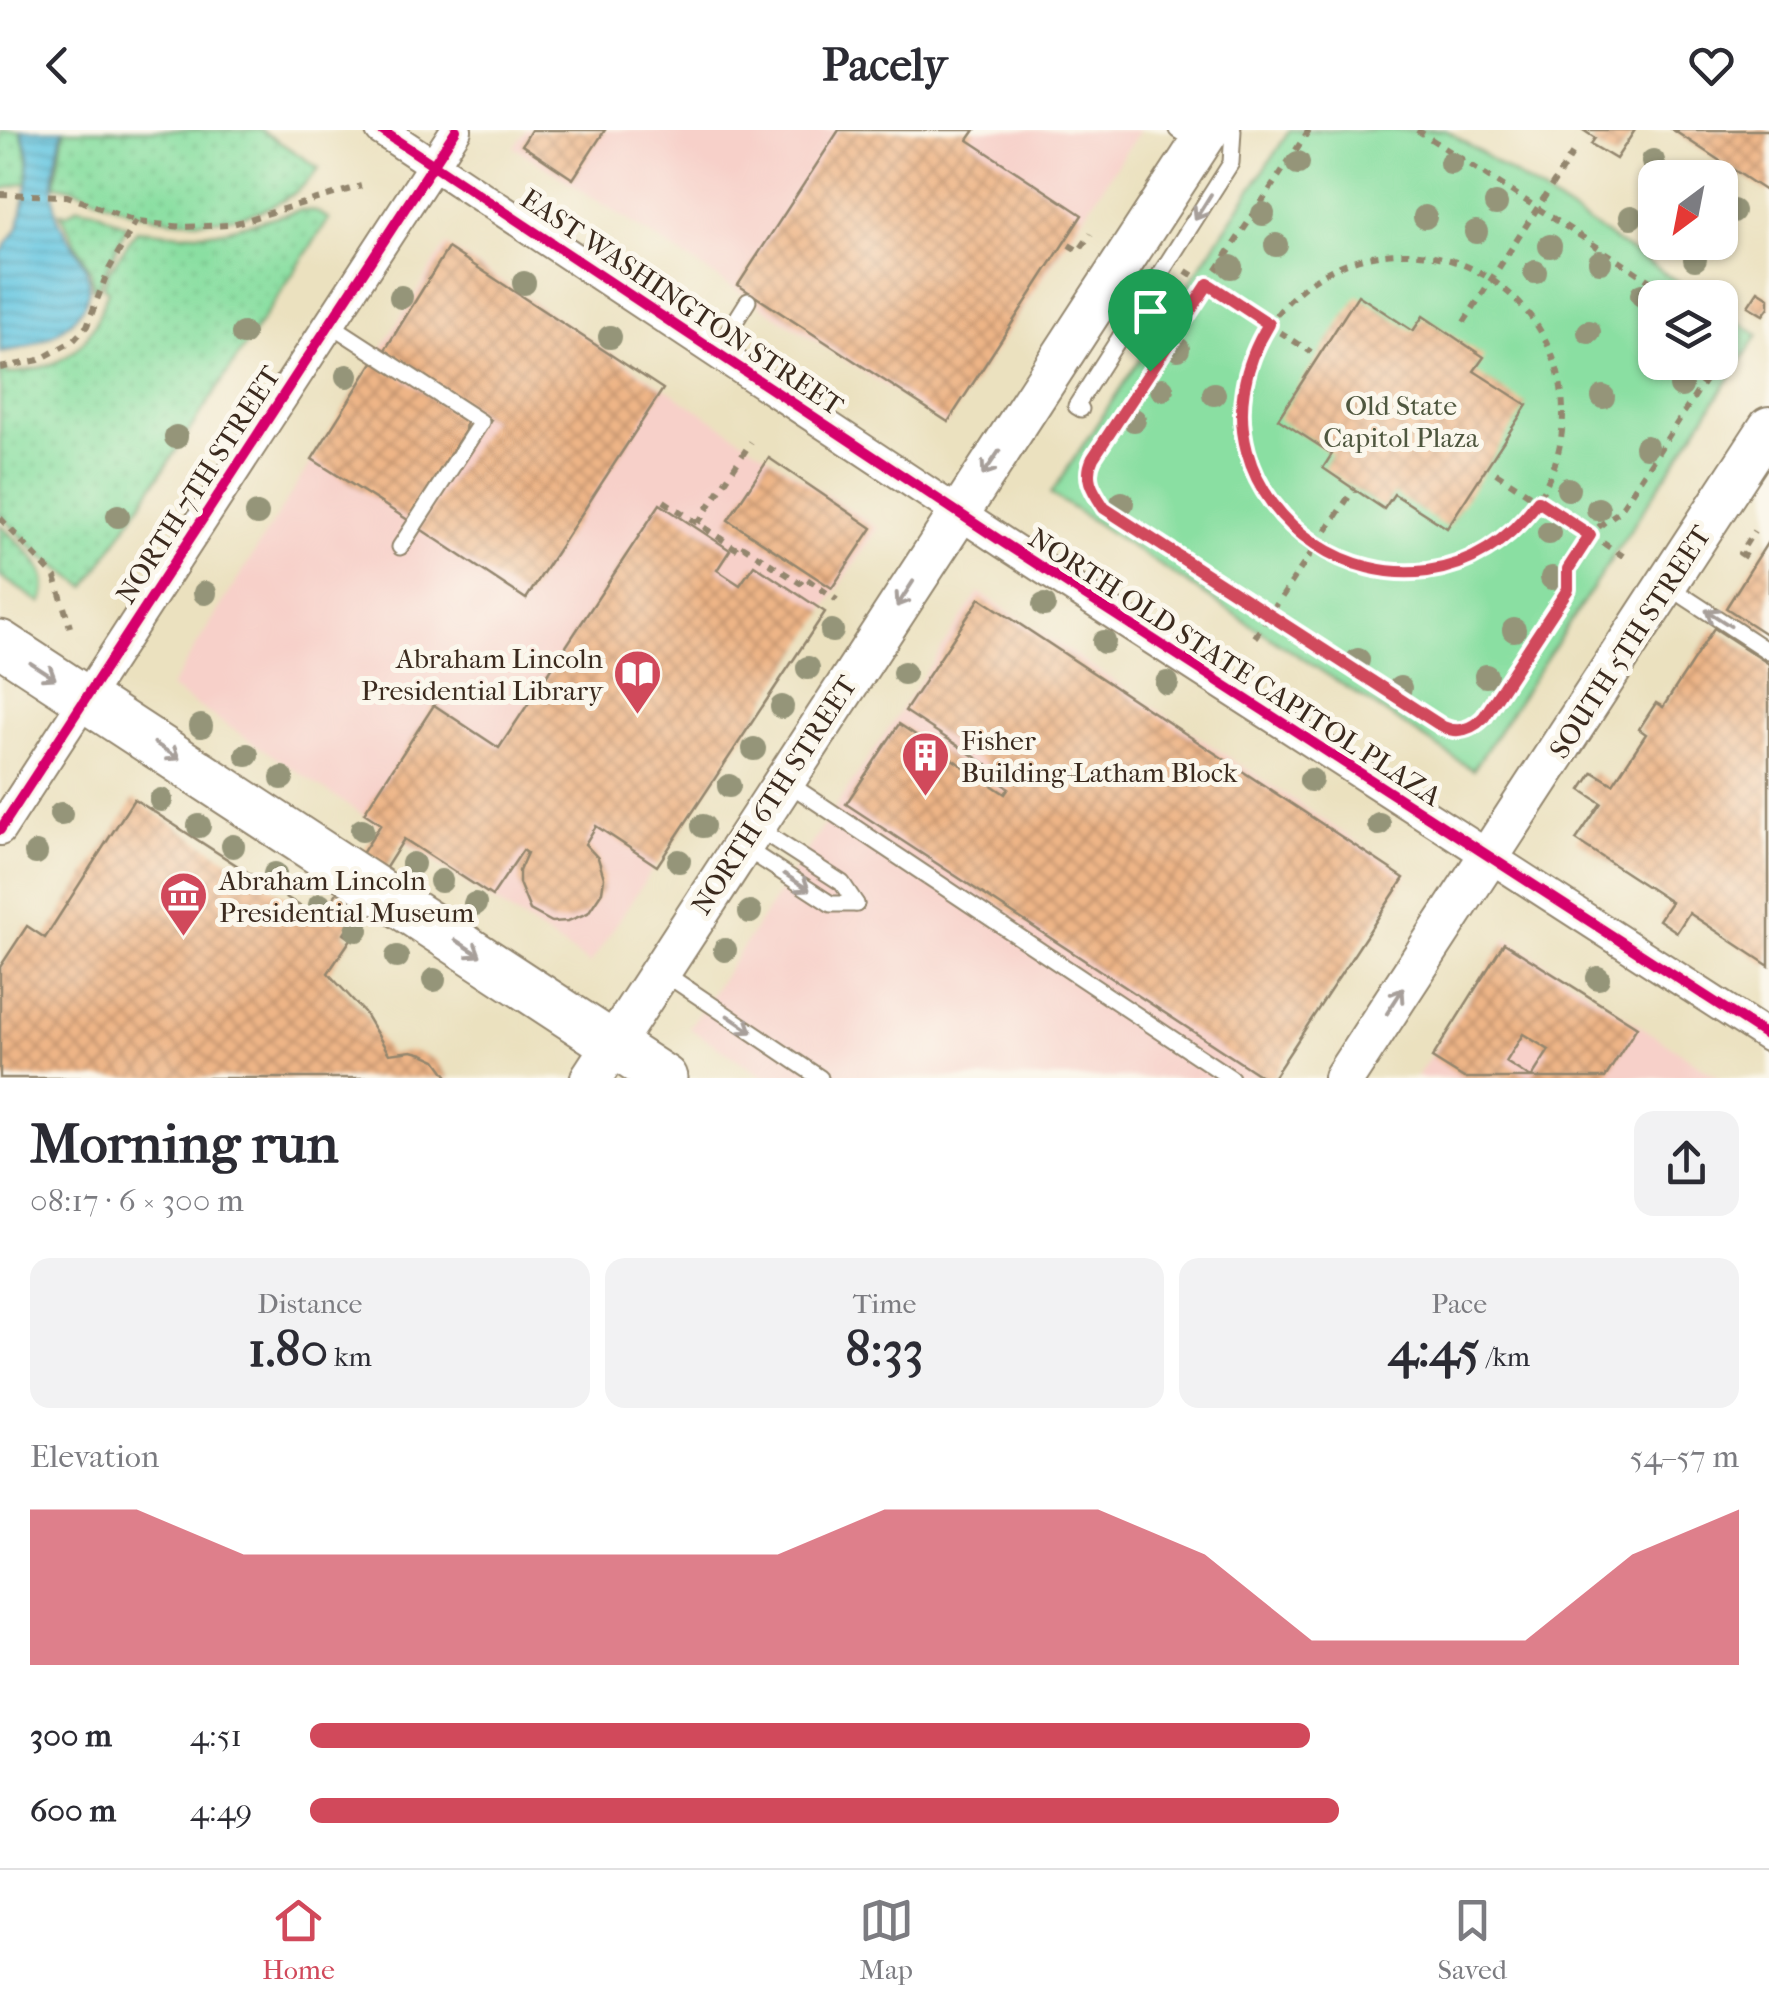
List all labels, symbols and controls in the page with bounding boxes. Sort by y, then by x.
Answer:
icon: back [30,38,85,93]
icon: heart [1684,38,1739,93]
text: Pacely [822,39,947,92]
north arrow [1638,160,1738,260]
map controls [1638,160,1738,380]
street label: EAST WASHINGTON STREET [515,182,850,423]
one-way arrow [1193,192,1214,221]
pin [1108,269,1193,372]
button: layers [1638,280,1738,380]
icon: arrive [1123,284,1178,339]
street label: NORTH 7TH STREET [109,359,288,610]
park label: Old State Capitol Plaza [1323,389,1480,454]
one-way arrow [981,449,1001,476]
street label: SOUTH 5TH STREET [1542,519,1718,765]
street label: NORTH OLD STATE CAPITOL PLAZA [1023,521,1448,813]
one-way arrow [894,579,915,608]
one-way arrow [1704,608,1733,629]
place label: Abraham Lincoln Presidential Library [361,642,604,707]
library icon: Abraham Lincoln Presidential Library [612,648,664,716]
one-way arrow [28,660,56,681]
street label: NORTH 6TH STREET [684,668,864,921]
place label: Fisher Building-Latham Block [961,724,1238,789]
building icon: Fisher Building-Latham Block [900,730,952,798]
one-way arrow [153,740,181,761]
place label: Abraham Lincoln Presidential Museum [218,864,475,929]
museum icon: Abraham Lincoln Presidential Museum [158,870,210,938]
one-way arrow [782,871,810,892]
one-way arrow [454,938,482,959]
one-way arrow [1384,987,1405,1015]
one-way arrow [726,1014,754,1035]
button: share [1634,1111,1739,1216]
text: Morning run [30,1112,338,1176]
text: 08:17 · 6 × 300 m [30,1182,244,1219]
text: Distance [257,1287,362,1320]
text: Time [853,1287,916,1320]
text: Pace [1431,1287,1487,1320]
text: 1.80 [248,1320,328,1379]
text: 8:33 [845,1320,924,1379]
text: 4:45 [1388,1320,1480,1379]
text: km [328,1340,372,1373]
text: /km [1480,1340,1530,1373]
text: Elevation [30,1438,159,1475]
text: 54–57 m [1630,1438,1739,1475]
text: 300 m [30,1717,112,1754]
text: 4:51 [190,1717,242,1754]
text: 600 m [30,1792,116,1829]
text: 4:49 [190,1792,252,1829]
tab: Home [262,1893,335,1986]
tab: Map [859,1893,914,1986]
tab: Saved [1438,1893,1507,1986]

